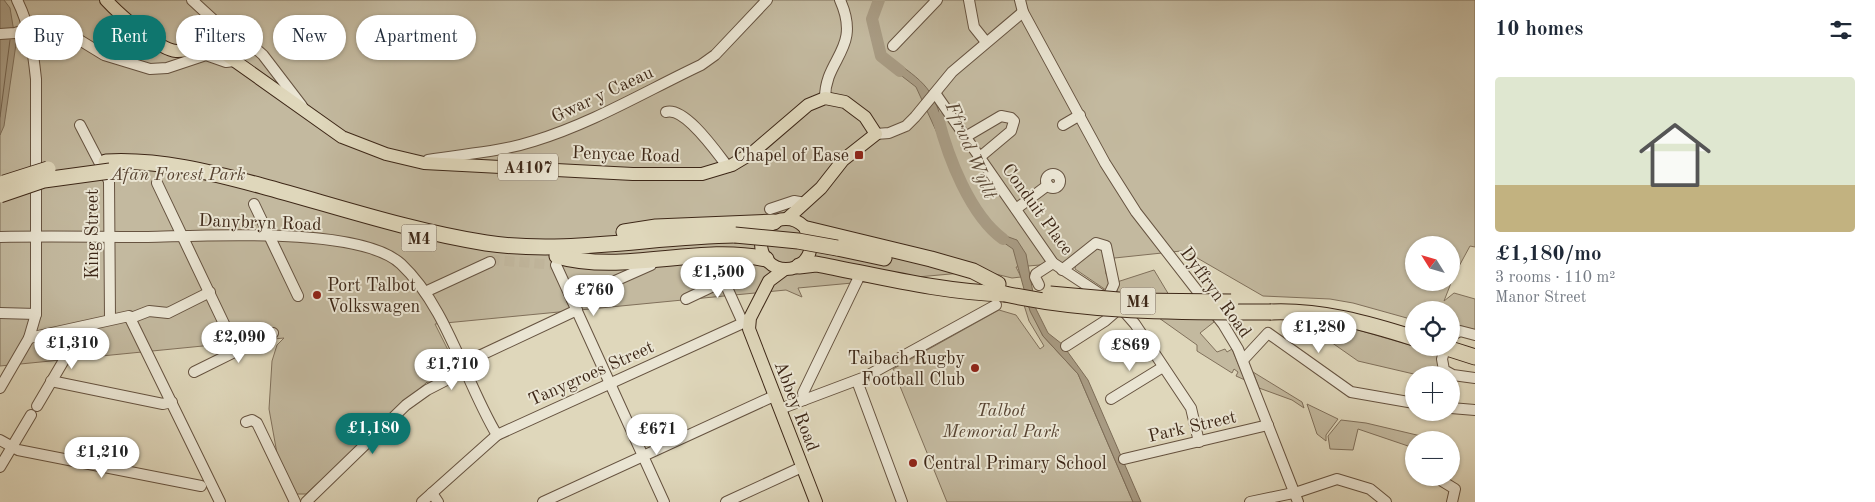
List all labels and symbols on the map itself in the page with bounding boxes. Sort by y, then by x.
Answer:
street label: Gwar y Caeau [549,63,656,126]
water label: Ffrwd Wyllt [940,99,999,203]
street label: Penycae Road [572,144,680,166]
place label: Chapel of Ease [733,147,849,165]
marker: Chapel of Ease [853,149,865,161]
road number: A4107 [498,154,558,180]
street label: Conduit Place [998,161,1076,259]
park label: Afan Forest Park [109,166,246,184]
street label: King Street [84,189,102,279]
street label: Danybryn Road [198,212,322,234]
road number: M4 [402,224,436,252]
north arrow [1405,236,1460,291]
street label: Dyffryn Road [1176,244,1254,341]
pin: £1,500 [677,256,759,299]
pin: £760 [564,274,624,317]
place label: Port Talbot Volkswagen [327,277,420,316]
road number: M4 [1120,288,1156,314]
marker: Port Talbot Volkswagen [311,289,323,301]
pin: £1,280 [1278,312,1360,354]
pin: £2,090 [198,322,280,364]
pin: £1,310 [31,328,113,370]
pin: £869 [1100,330,1160,372]
street label: Tanygroes Street [526,338,657,410]
pin: £1,710 [411,348,493,391]
place label: Taibach Rugby Football Club [848,350,965,389]
street label: Abbey Road [771,359,822,454]
marker: Taibach Rugby Football Club [969,362,981,374]
park label: Talbot Memorial Park [941,402,1060,441]
street label: Park Street [1146,408,1238,446]
pin: £1,180 [332,412,414,455]
pin: £671 [627,414,687,456]
pin: £1,210 [61,436,143,479]
place label: Central Primary School [923,455,1107,473]
marker: Central Primary School [907,457,919,469]

